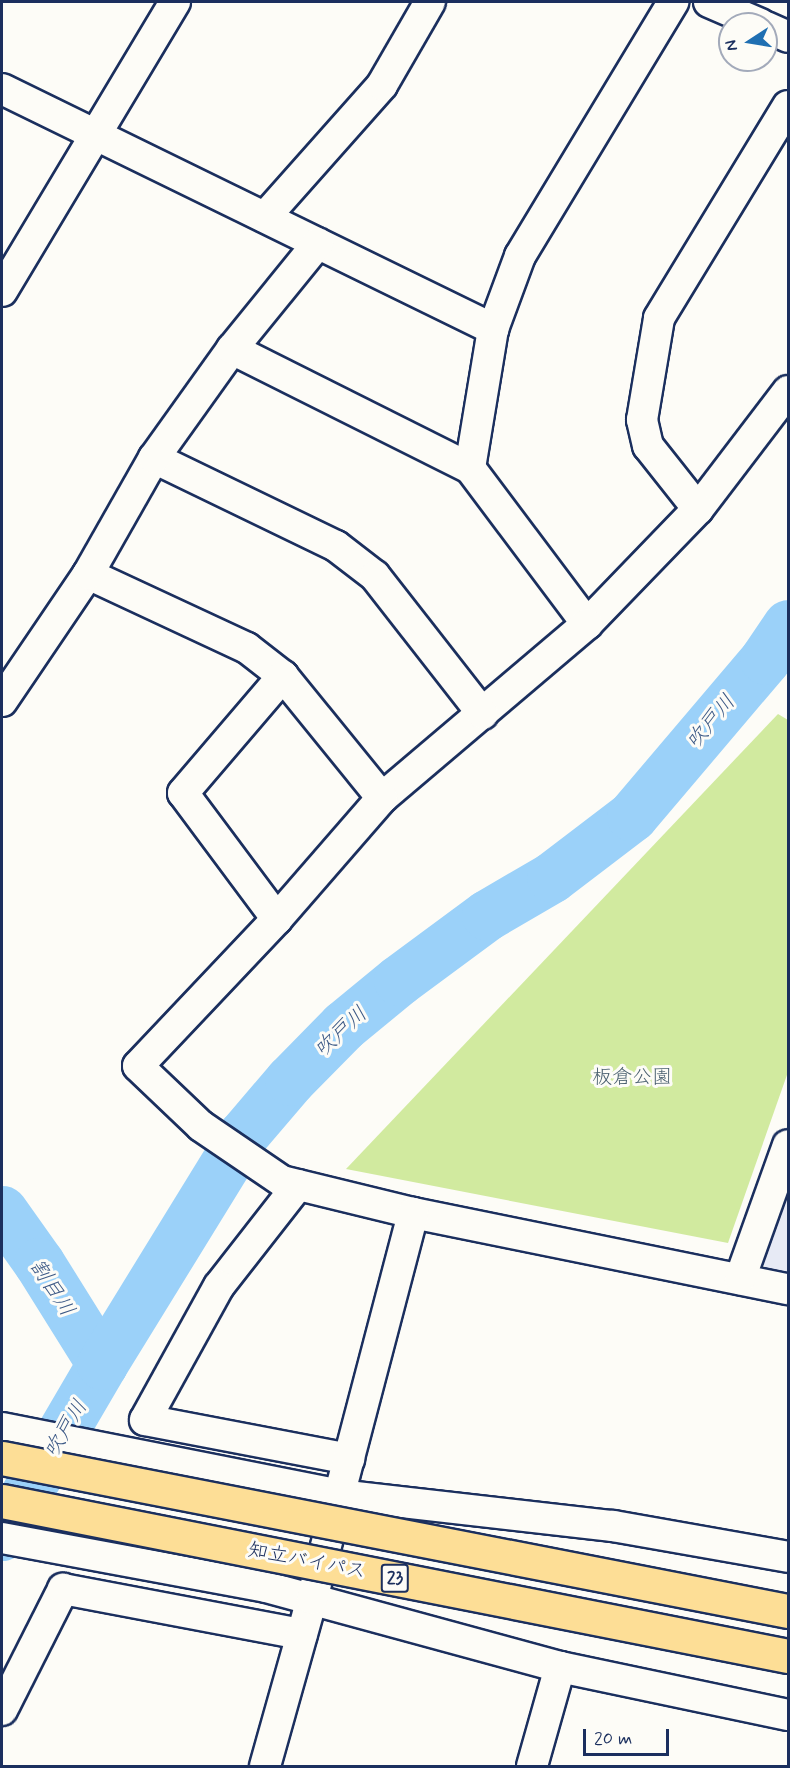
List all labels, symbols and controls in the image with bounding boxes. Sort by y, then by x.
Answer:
north arrow [718,12,778,72]
text: N [720,38,743,53]
water label: 吹戸川 [681,690,741,754]
water label: 吹戸川 [309,1001,373,1063]
park label: 板倉公園 [592,1065,672,1089]
water label: 割目川 [24,1255,80,1321]
water label: 吹戸川 [39,1396,93,1462]
street label: 知立バイパス [246,1538,368,1584]
road number: 23 [380,1563,410,1593]
scale bar [586,1717,672,1755]
text: 20 m [594,1727,632,1751]

